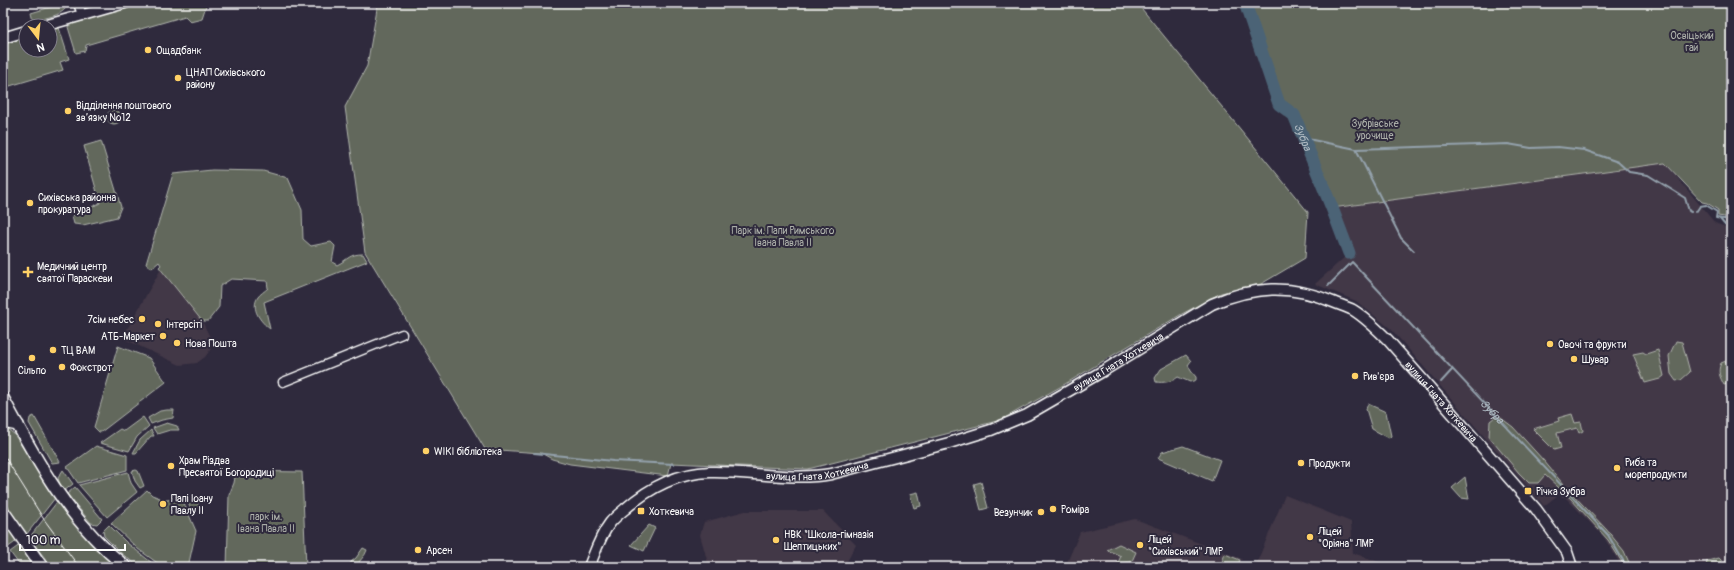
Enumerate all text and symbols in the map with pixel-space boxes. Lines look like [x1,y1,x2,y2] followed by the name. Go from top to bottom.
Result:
[18,18,58,58] north arrow
[1670,30,1714,54] park label: Освіцький гай
[35,40,46,55] text: N
[143,45,153,55] marker: Ощадбанк
[156,45,202,57] place label: Ощадбанк
[186,67,266,91] place label: ЦНАП Сихівського району
[173,73,183,83] marker: ЦНАП Сихівського району
[76,100,172,124] place label: Відділення поштового зв’язку №12
[63,106,73,116] marker: Відділення поштового зв’язку №12
[1351,118,1399,142] park label: Зубрівське урочище
[1291,122,1314,153] water label: Зубра
[38,192,116,216] place label: Сихівська районна прокуратура
[25,198,35,208] marker: Сихівська районна прокуратура
[732,225,835,249] park label: Парк ім. Папи Римського Івана Павла ІІ
[37,261,113,285] place label: Медичний центр святої Параскеви
[22,266,34,278] marker: Медичний центр святої Параскеви
[87,314,134,326] place label: 7сім небес
[137,314,147,324] marker: 7сім небес
[153,319,163,329] marker: Інтерсіті
[166,319,202,331] place label: Інтерсіті
[1071,330,1166,394] street label: вулиця Гната Хоткевича
[101,331,155,343] place label: АТБ-Маркет
[158,331,168,341] marker: АТБ-Маркет
[172,338,182,348] marker: Нова Пошта
[185,338,237,350] place label: Нова Пошта
[1545,339,1555,349] marker: Овочі та фрукти
[1558,339,1627,351] place label: Овочі та фрукти
[48,345,58,355] marker: ТЦ ВАМ
[61,345,95,357] place label: ТЦ ВАМ
[27,353,37,363] marker: Сільпо
[1569,354,1579,364] marker: Шувар
[1582,354,1609,366] place label: Шувар
[1402,359,1480,445] street label: вулиця Гната Хоткевича
[57,362,67,372] marker: Фокстрот
[70,362,112,374] place label: Фокстрот
[18,365,47,377] place label: Сільпо
[1350,371,1360,381] marker: Рив'єра
[1363,371,1394,383] place label: Рив'єра
[1478,397,1507,427] water label: Зубра
[421,446,431,456] marker: WIKI бібліотека
[434,446,502,458] place label: WIKI бібліотека
[179,455,274,479] place label: Храм Різдва Пресвятої Богородиці
[1625,457,1687,481] place label: Риба та морепродукти
[1296,458,1306,468] marker: Продукти
[1309,458,1351,470] place label: Продукти
[766,459,870,484] street label: вулиця Гната Хоткевича
[166,461,176,471] marker: Храм Різдва Пресвятої Богородиці
[1612,463,1622,473] marker: Риба та морепродукти
[1523,486,1533,496] marker: Річка Зубра
[1536,486,1586,498] place label: Річка Зубра
[171,493,214,517] place label: Папі Іоану Павлу II
[158,499,168,509] marker: Папі Іоану Павлу II
[1048,504,1058,514] marker: Роміра
[1061,504,1089,516] place label: Роміра
[636,506,646,516] marker: Хоткевича
[649,506,694,518] place label: Хоткевича
[994,507,1033,519] place label: Везунчик
[1036,507,1046,517] marker: Везунчик
[237,511,295,535] park label: парк ім. Івана Павла II
[20,526,125,552] scale bar
[1317,526,1374,550] place label: Ліцей "Оріяна" ЛМР
[784,529,874,553] place label: НВК "Школа-гімназія Шептицьких"
[1305,532,1315,542] marker: Ліцей "Оріяна" ЛМР
[26,533,61,548] text: 100 m
[1147,534,1223,558] place label: Ліцей "Сихівський" ЛМР
[771,535,781,545] marker: НВК "Школа-гімназія Шептицьких"
[1135,540,1145,550] marker: Ліцей "Сихівський" ЛМР
[413,545,423,555] marker: Арсен
[426,545,452,557] place label: Арсен

